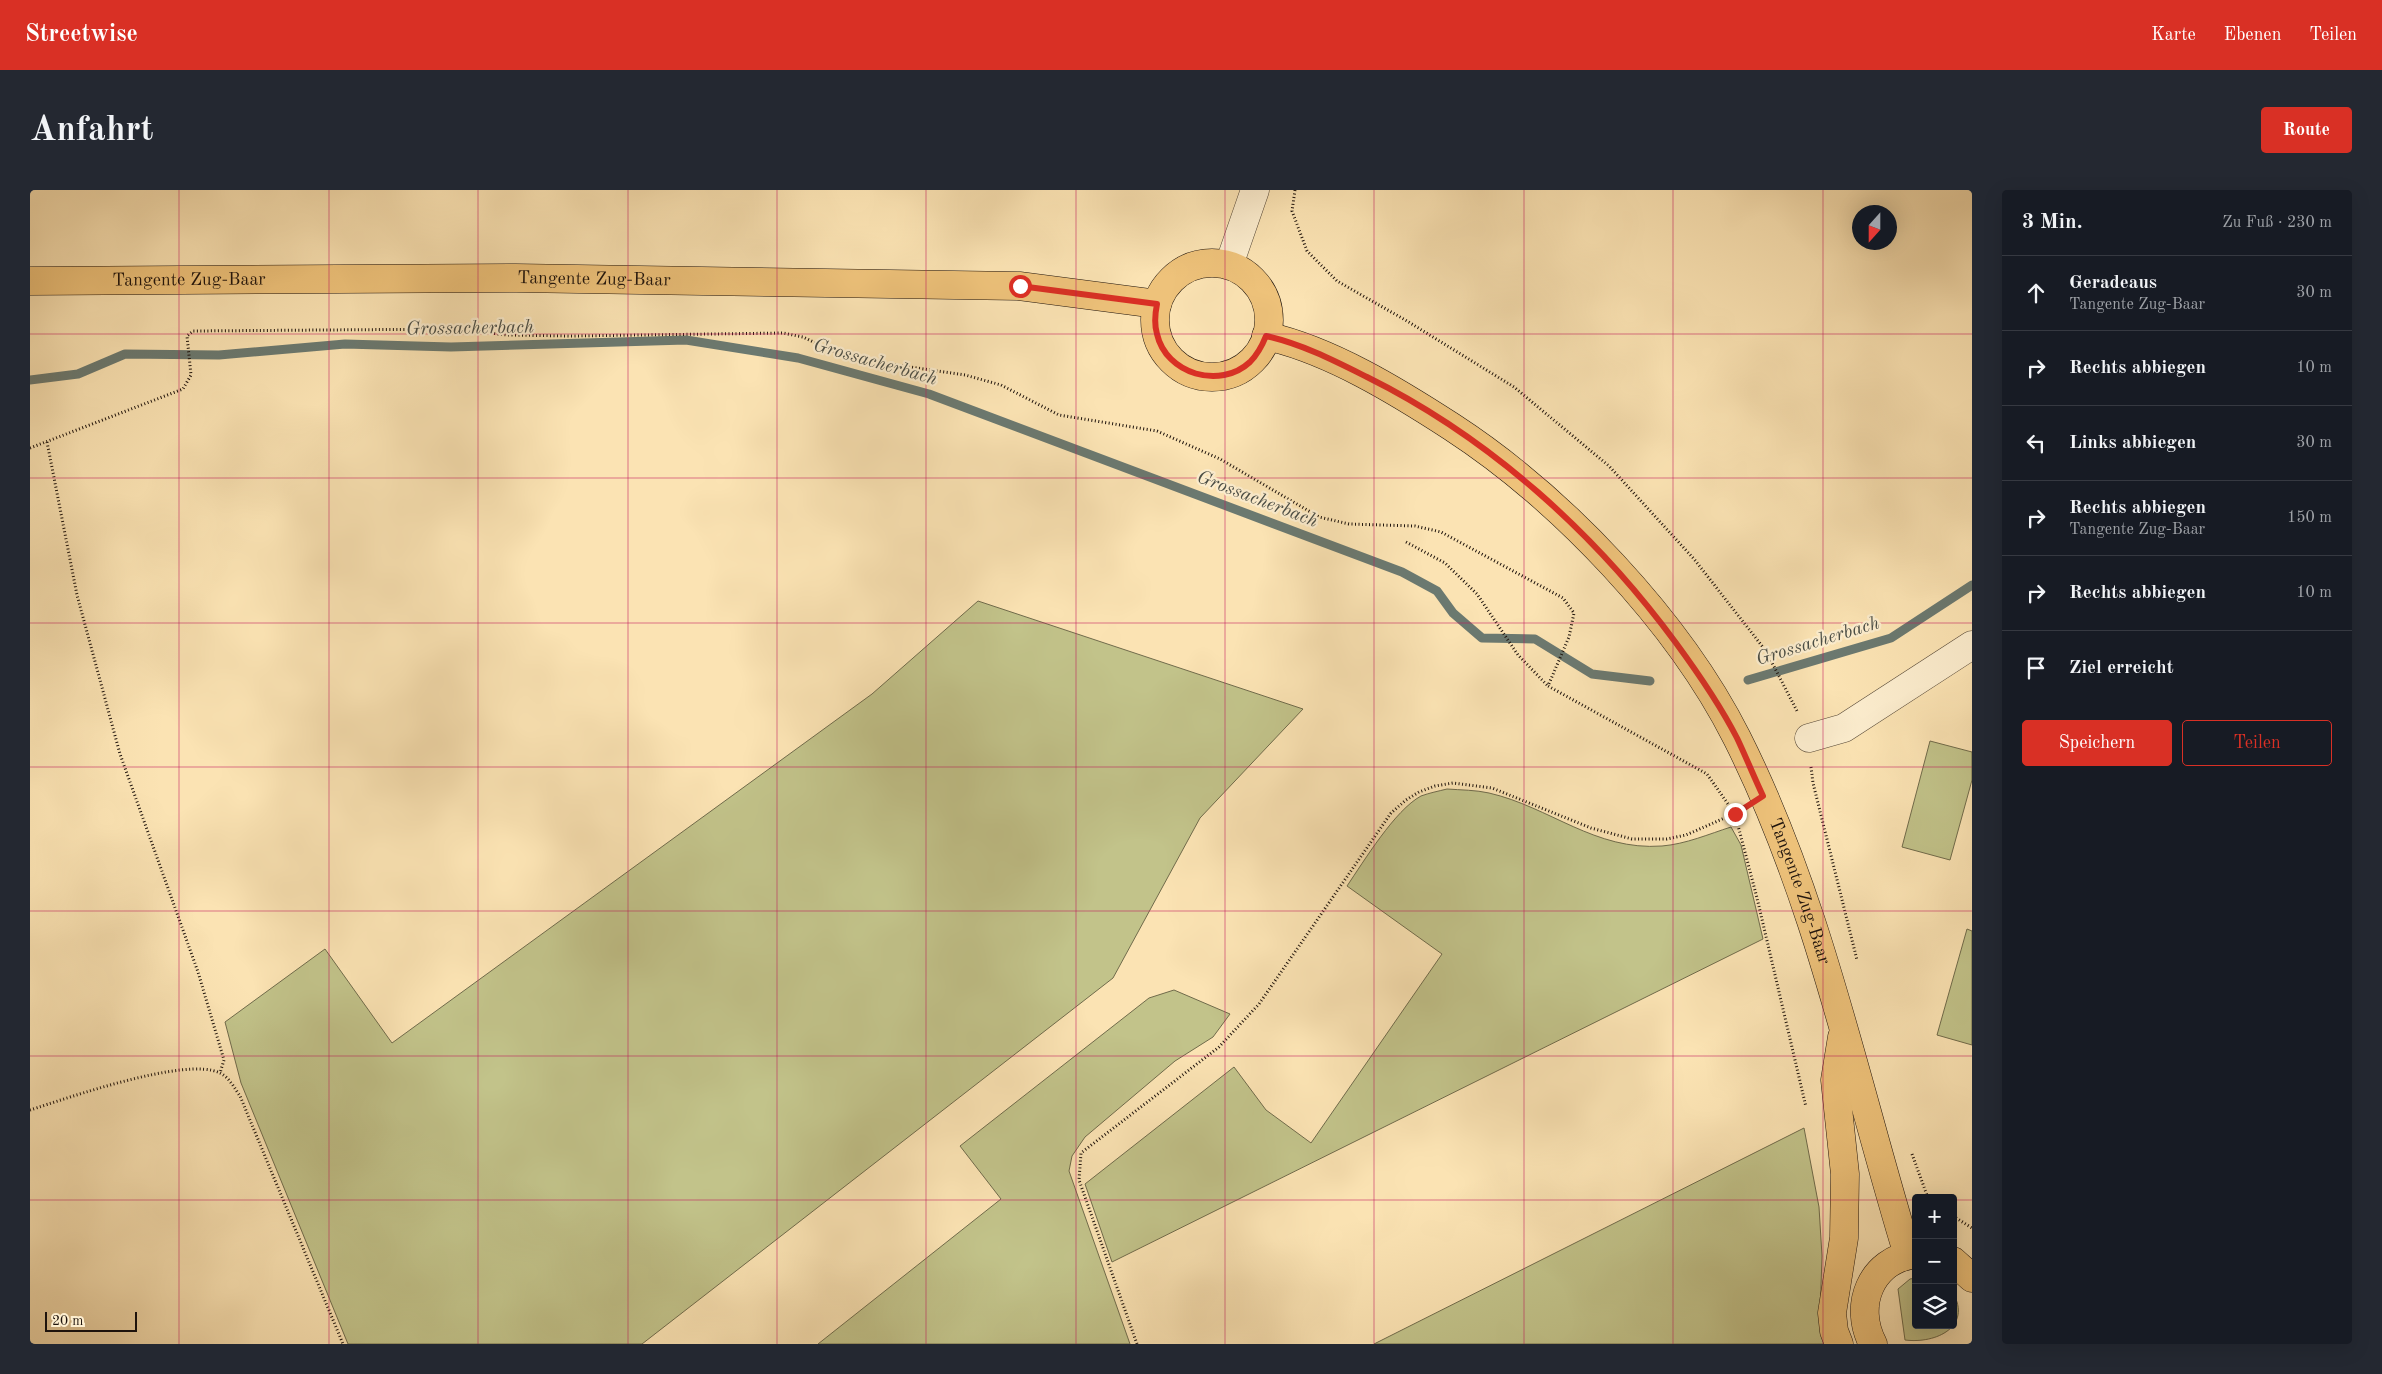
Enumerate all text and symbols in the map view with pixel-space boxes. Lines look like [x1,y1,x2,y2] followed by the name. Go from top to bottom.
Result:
[25,23,138,47] text: Streetwise
[2151,26,2196,44] text: Karte
[2224,26,2281,44] text: Ebenen
[2309,26,2357,44] text: Teilen
[2261,107,2352,153] button: Route
[30,113,153,148] text: Anfahrt
[1852,205,1897,250] north arrow
[2022,212,2083,233] text: 3 Min.
[2222,215,2332,231] text: Zu Fuß · 230 m
[517,269,671,289] street label: Tangente Zug-Baar
[112,271,266,289] street label: Tangente Zug-Baar
[2069,274,2157,293] text: Geradeaus
[1009,275,1032,298] route start
[2022,279,2050,307] icon: ahead
[2296,285,2332,301] text: 30 m
[2069,297,2205,313] text: Tangente Zug-Baar
[406,318,534,340] water label: Grossacherbach
[811,336,939,390] water label: Grossacherbach
[2022,354,2050,382] icon: right
[2069,359,2206,378] text: Rechts abbiegen
[2296,360,2332,376] text: 10 m
[2022,429,2050,457] icon: left
[2069,434,2196,453] text: Links abbiegen
[2296,435,2332,451] text: 30 m
[1194,468,1320,532] water label: Grossacherbach
[2069,499,2206,518] text: Rechts abbiegen
[2022,504,2050,532] icon: right
[2287,510,2332,526] text: 150 m
[2069,522,2205,538] text: Tangente Zug-Baar
[2022,579,2050,607] icon: right
[2069,584,2206,603] text: Rechts abbiegen
[2296,585,2332,601] text: 10 m
[1754,614,1882,670] water label: Grossacherbach
[2022,654,2050,682] icon: arrive
[2069,659,2174,678] text: Ziel erreicht
[2022,720,2172,766] button: Speichern
[2182,720,2332,766] button: Teilen
[1724,803,1747,826] route end
[1765,816,1833,967] street label: Tangente Zug-Baar
[1912,1194,1957,1329] map controls
[1912,1194,1957,1239] button: +
[1912,1239,1957,1284] button: −
[1912,1284,1957,1329] button: layers
[45,1309,138,1332] scale bar
[52,1314,83,1328] text: 20 m

